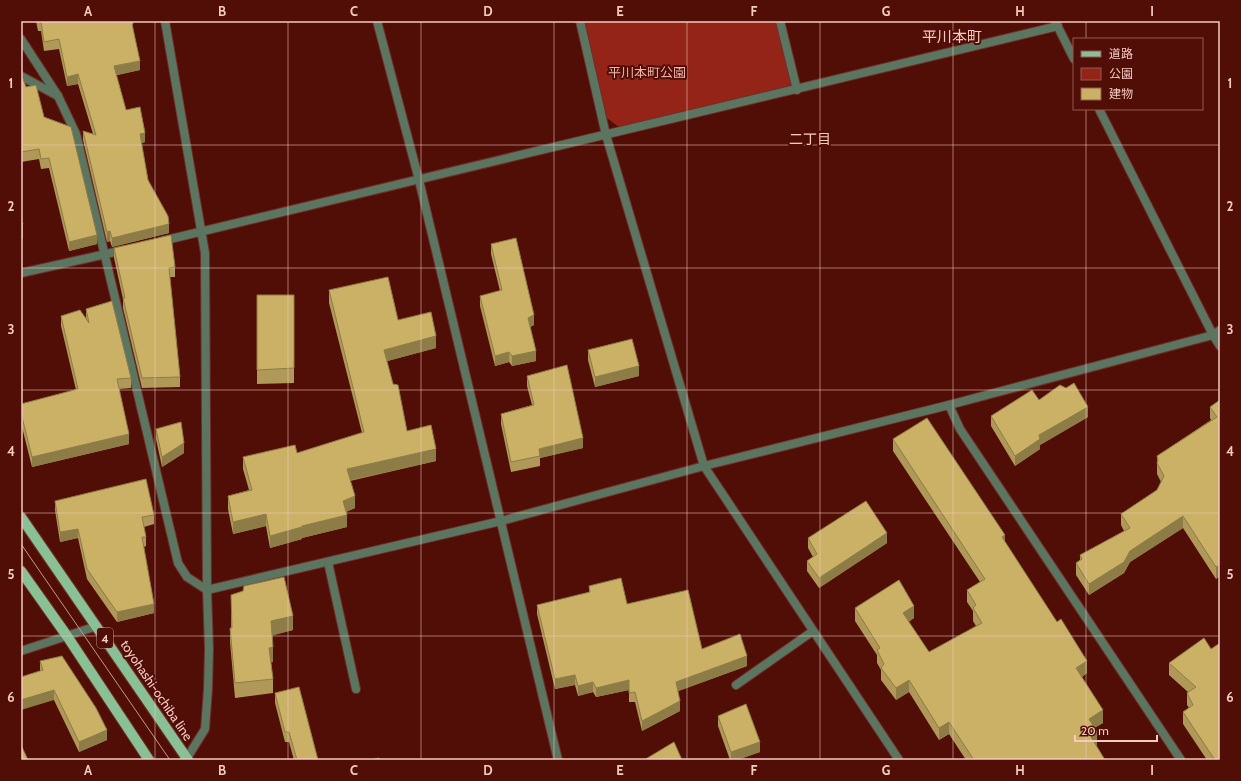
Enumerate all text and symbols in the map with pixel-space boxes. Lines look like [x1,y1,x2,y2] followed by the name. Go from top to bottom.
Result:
[84,3,93,19] text: A
[218,3,226,19] text: B
[350,3,358,19] text: C
[483,3,493,19] text: D
[616,3,624,19] text: E
[751,3,758,19] text: F
[882,3,891,19] text: G
[1015,3,1025,19] text: H
[1150,3,1154,19] text: I
[922,28,982,46] district label: 平川本町
[1073,38,1203,110] legend
[1109,46,1133,61] text: 道路
[608,64,686,80] park label: 平川本町公園
[1109,66,1133,81] text: 公園
[9,75,13,91] text: 1
[1228,75,1232,91] text: 1
[1109,86,1133,101] text: 建物
[789,130,831,148] district label: 二丁目
[8,198,15,214] text: 2
[1227,198,1234,214] text: 2
[7,321,15,337] text: 3
[1226,321,1234,337] text: 3
[7,443,15,459] text: 4
[1226,443,1234,459] text: 4
[8,566,15,582] text: 5
[1227,566,1234,582] text: 5
[97,628,113,648] road number: 4
[117,637,197,744] street label: toyohashi-ochiba line
[7,689,15,705] text: 6
[1226,689,1234,705] text: 6
[1075,717,1157,743] scale bar
[1081,723,1109,738] text: 20 m
[84,762,93,778] text: A
[218,762,226,778] text: B
[350,762,358,778] text: C
[483,762,493,778] text: D
[616,762,624,778] text: E
[751,762,758,778] text: F
[882,762,891,778] text: G
[1015,762,1025,778] text: H
[1150,762,1154,778] text: I

